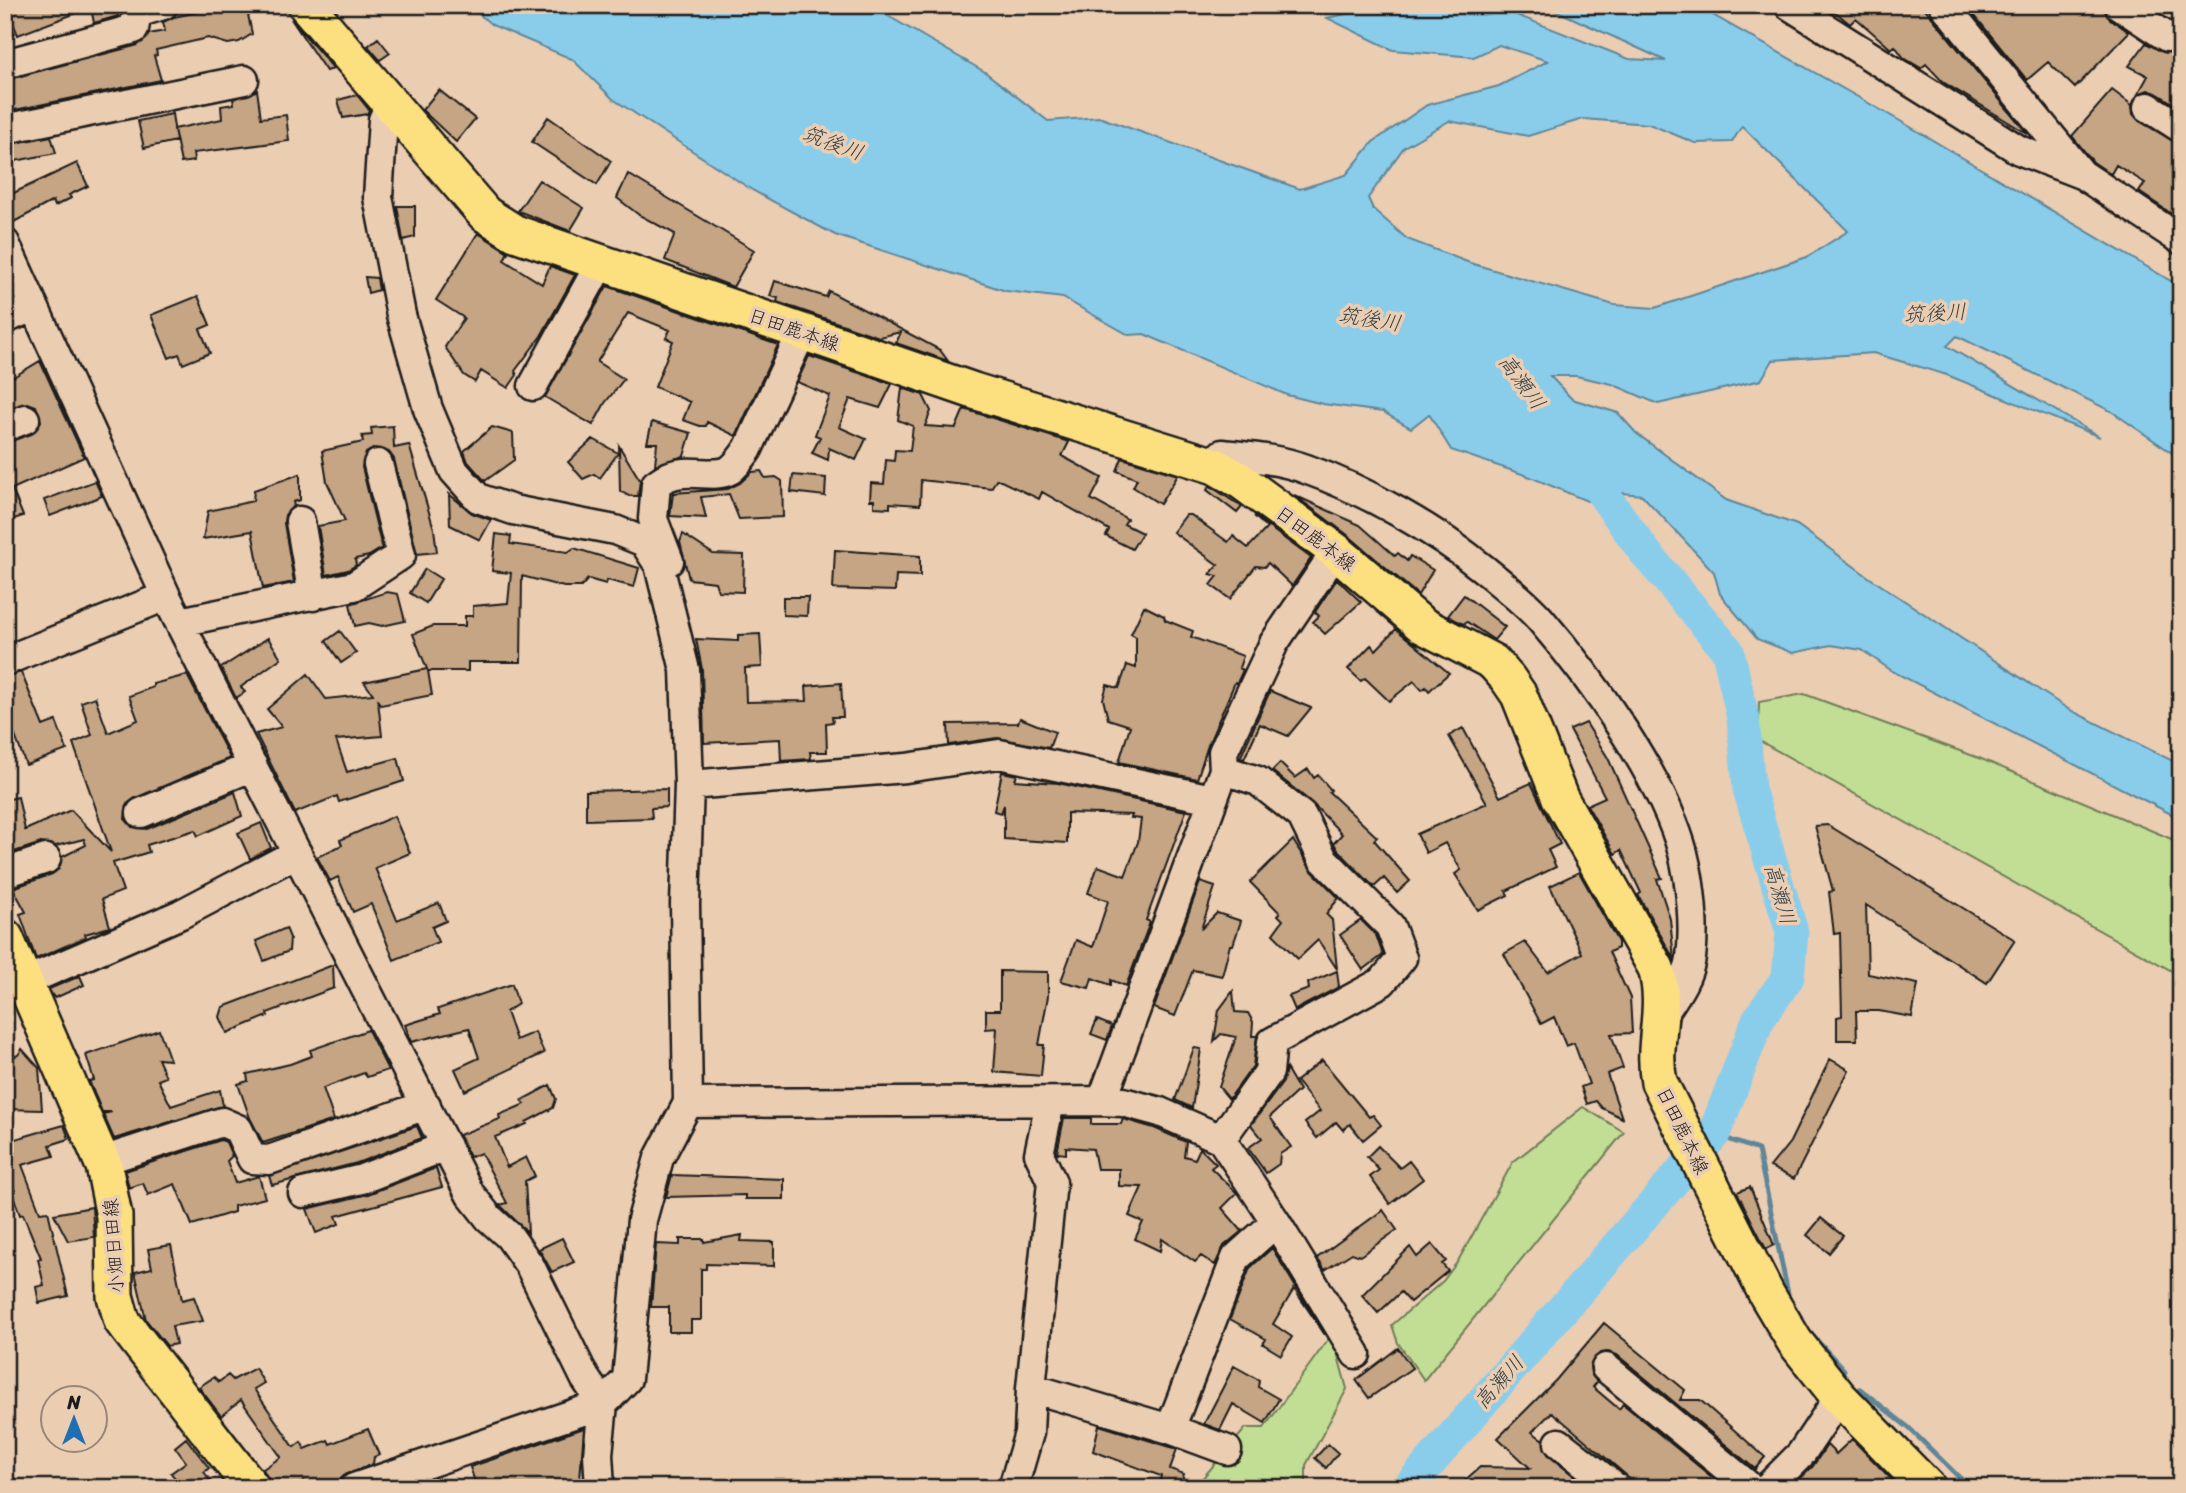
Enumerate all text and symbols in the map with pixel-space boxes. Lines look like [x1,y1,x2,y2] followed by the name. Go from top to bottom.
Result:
[797,114,869,172] water label: 筑後川
[1903,292,1967,334] water label: 筑後川
[1336,295,1404,343] water label: 筑後川
[744,298,844,361] street label: 日田鹿本線
[1488,345,1556,419] water label: 高瀬川
[1268,497,1364,580] street label: 日田鹿本線
[1753,858,1807,930] water label: 高瀬川
[1647,1080,1718,1180] street label: 日田鹿本線
[94,1197,133,1295] street label: 小畑日田線
[1464,1346,1534,1418] water label: 高瀬川
[38,1384,108,1454] north arrow
[66,1386,81,1419] text: N

